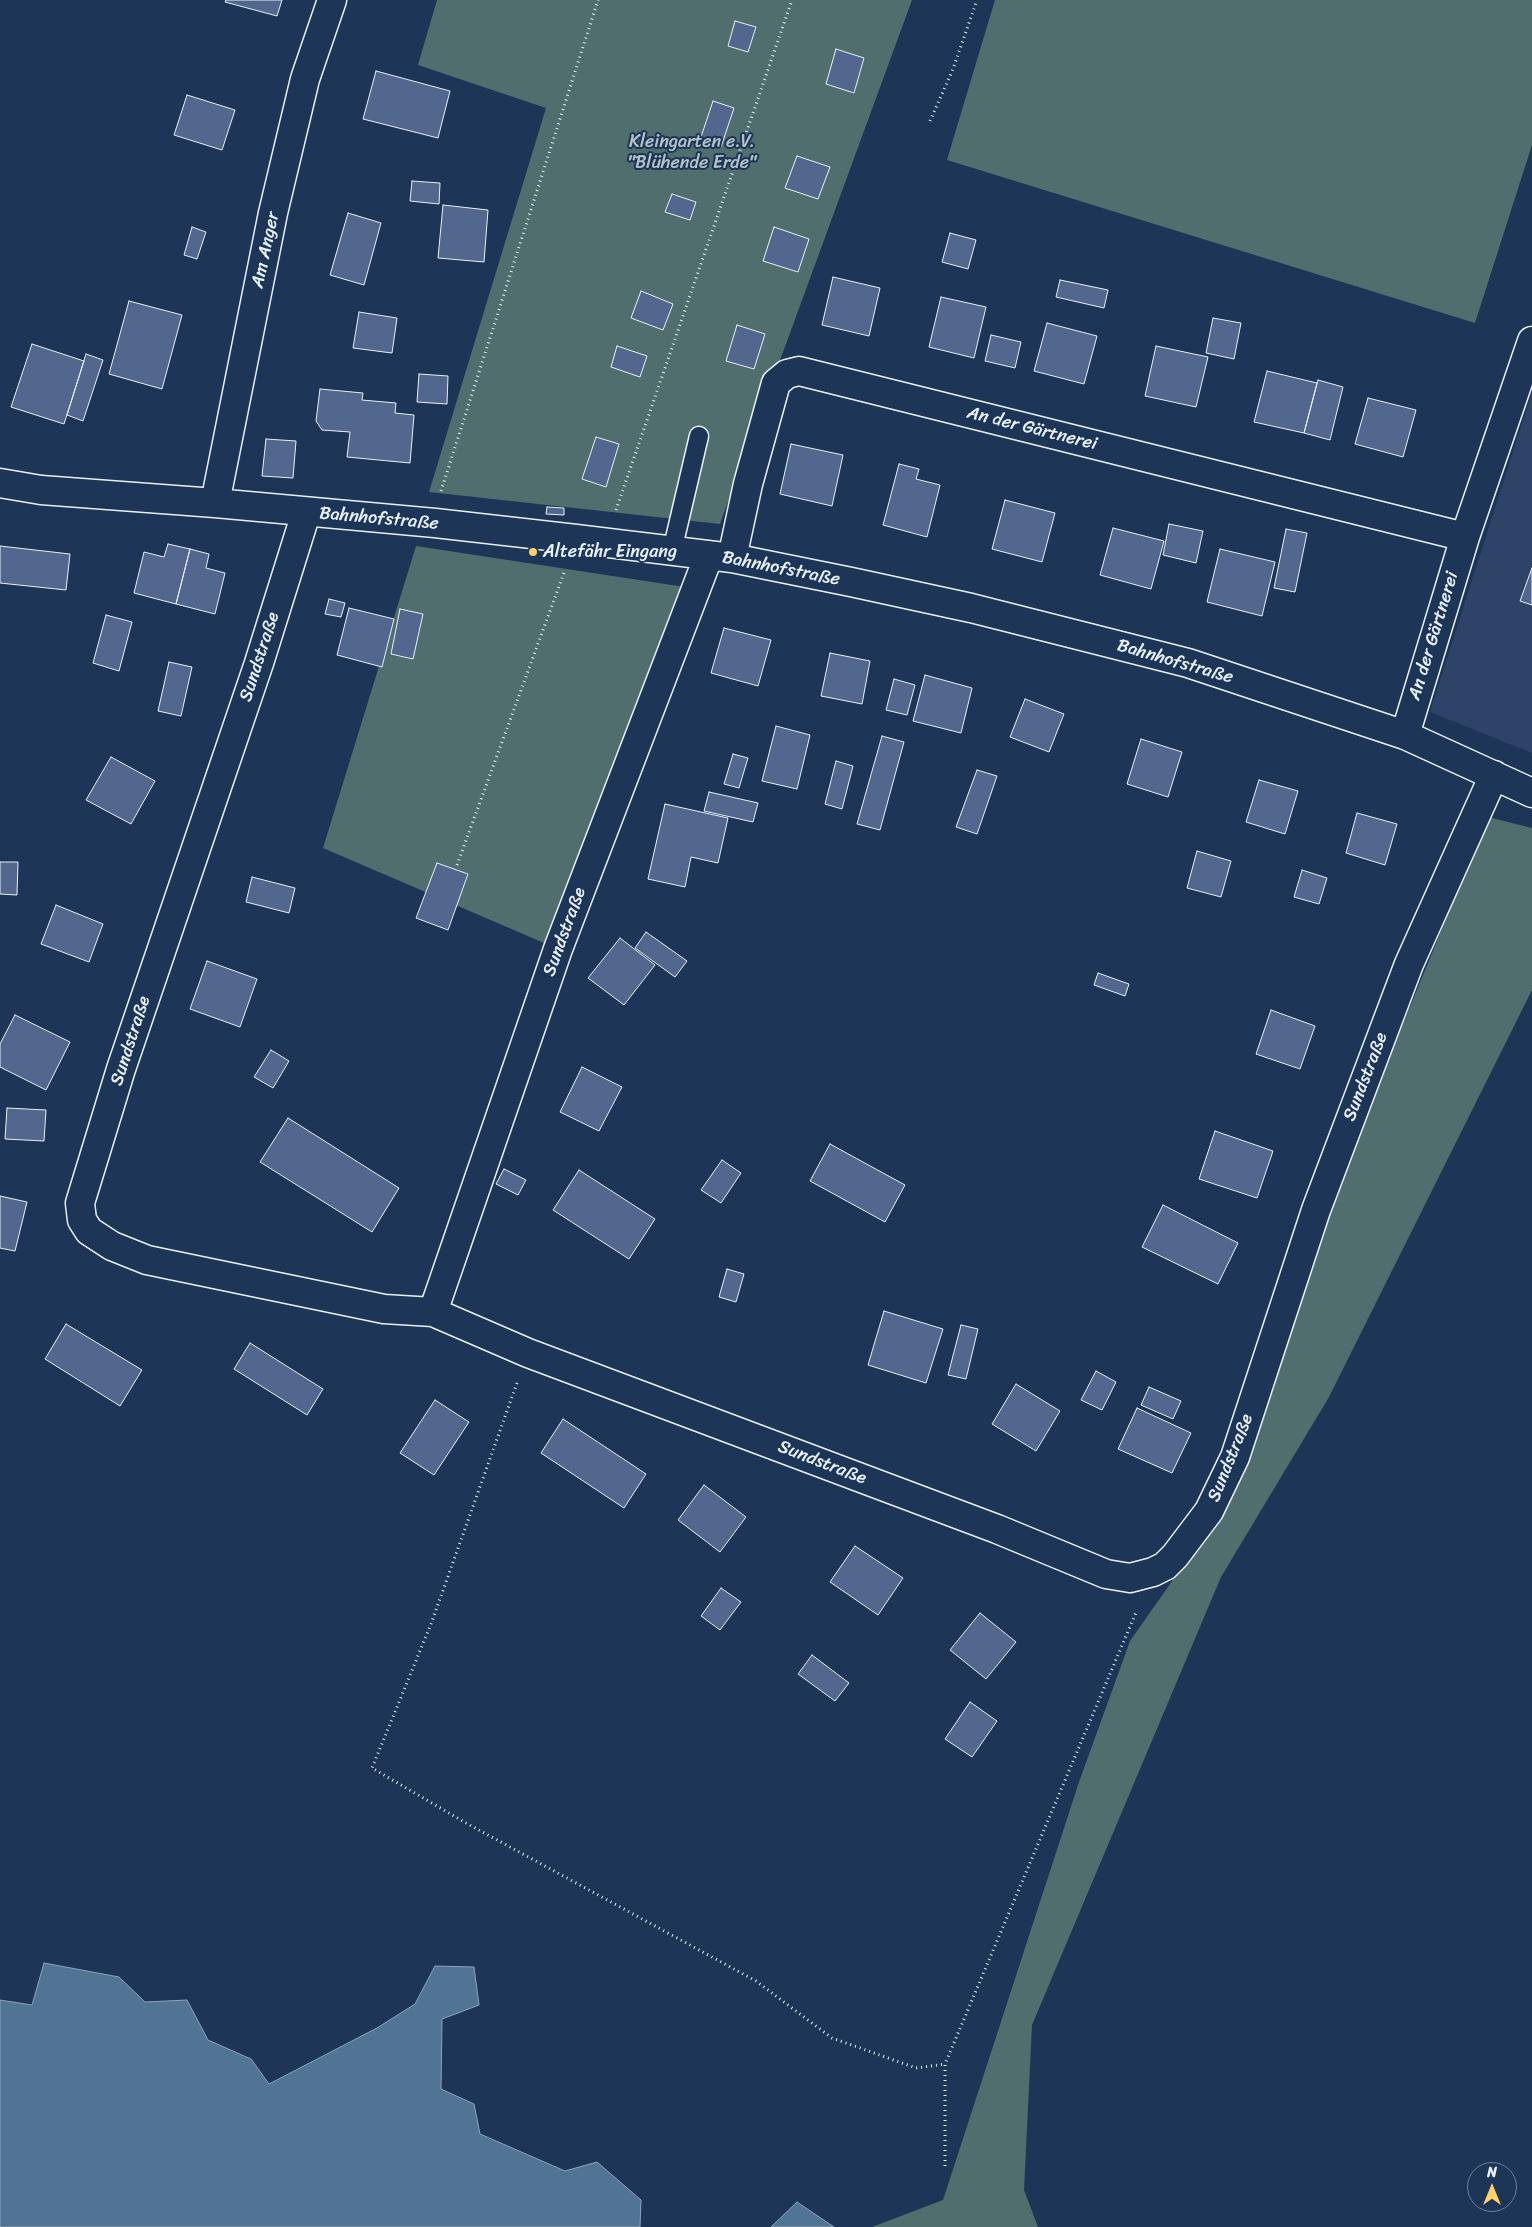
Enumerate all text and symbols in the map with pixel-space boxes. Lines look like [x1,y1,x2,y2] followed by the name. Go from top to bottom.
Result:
[628,131,756,173] park label: Kleingarten e.V. "Blühende Erde"
[247,210,285,290] street label: Am Anger
[965,402,1099,456] street label: An der Gärtnerei
[318,503,440,535] street label: Bahnhofstraße
[543,541,677,563] place label: Altefähr Eingang
[527,546,539,558] marker: Altefähr Eingang
[720,547,842,591] street label: Bahnhofstraße
[1404,569,1464,703] street label: An der Gärtnerei
[235,609,285,705] street label: Sundstraße
[1114,635,1236,689] street label: Bahnhofstraße
[539,885,591,979] street label: Sundstraße
[106,993,156,1089] street label: Sundstraße
[1339,1030,1393,1124] street label: Sundstraße
[1204,1411,1258,1505] street label: Sundstraße
[775,1436,869,1490] street label: Sundstraße
[1487,2160,1497,2185] text: N
[1467,2162,1517,2212] north arrow

